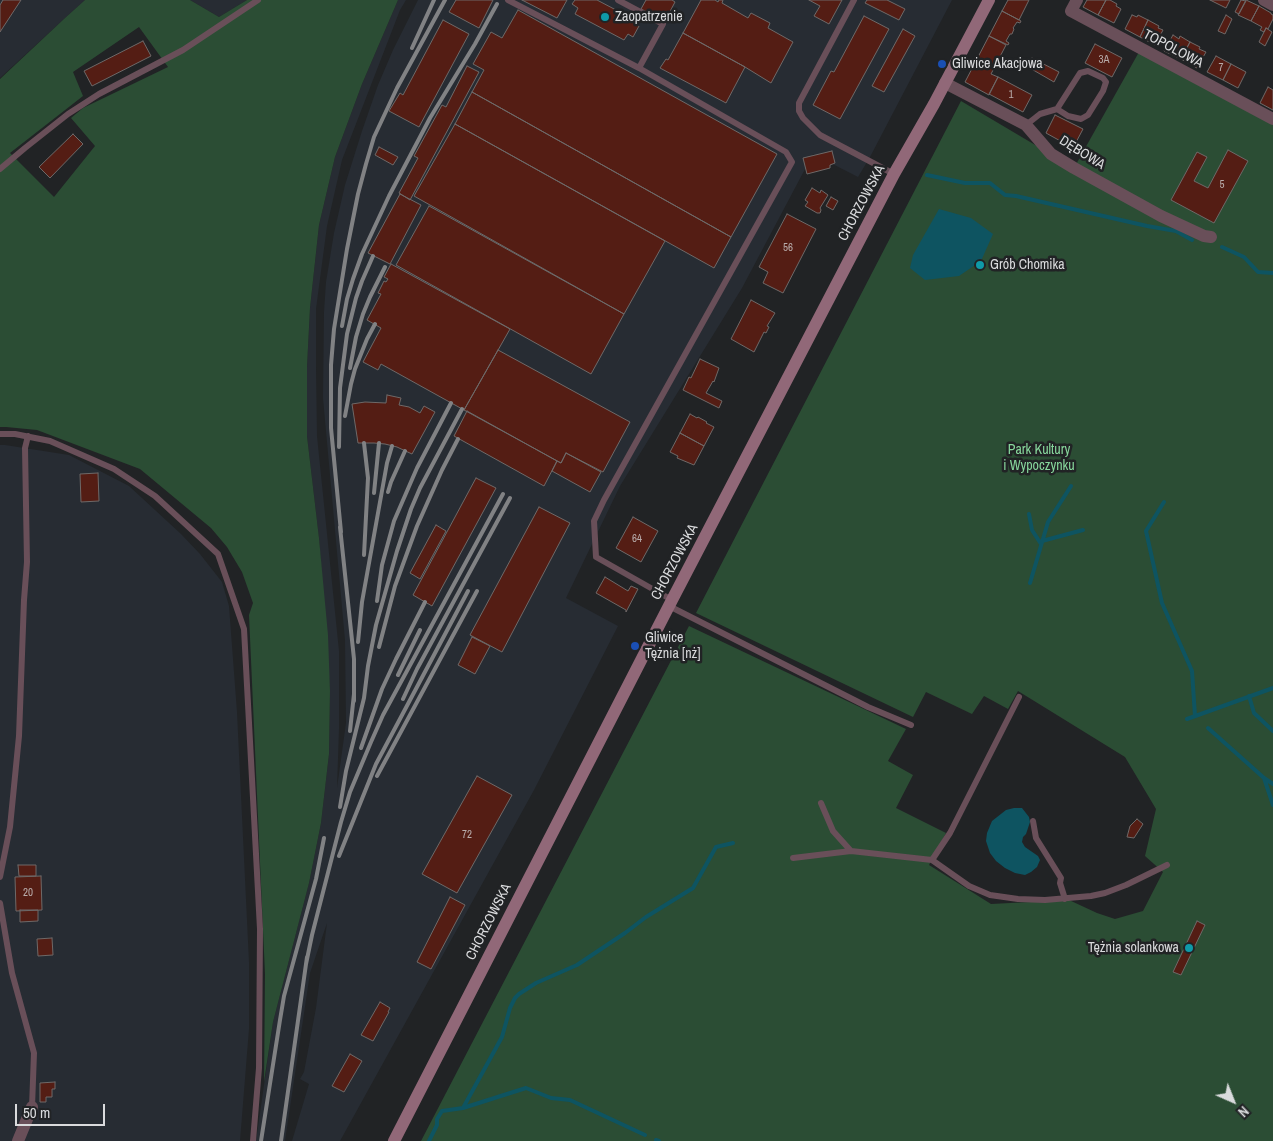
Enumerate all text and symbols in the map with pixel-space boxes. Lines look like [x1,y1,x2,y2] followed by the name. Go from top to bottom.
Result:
[615,9,683,25] place label: Zaopatrzenie
[599,11,611,23] marker: Zaopatrzenie
[1140,26,1206,72] street label: TOPOLOWA
[1098,53,1110,67] house number: 3A
[952,56,1043,72] place label: Gliwice Akacjowa
[936,58,948,70] marker: Gliwice Akacjowa
[1218,61,1224,75] house number: 7
[1008,88,1014,102] house number: 1
[1056,132,1108,174] street label: DĘBOWA
[835,162,889,244] street label: CHORZOWSKA
[1219,178,1225,192] house number: 5
[783,241,793,255] house number: 56
[990,257,1065,273] place label: Grób Chomika
[974,259,986,271] marker: Grób Chomika
[1003,442,1075,474] park label: Park Kultury i Wypoczynku
[648,521,702,603] street label: CHORZOWSKA
[632,532,642,546] house number: 64
[645,630,701,662] place label: Gliwice Tężnia [nż]
[629,640,641,652] marker: Gliwice Tężnia [nż]
[462,828,472,842] house number: 72
[463,881,515,963] street label: CHORZOWSKA
[23,886,33,900] house number: 20
[1088,940,1179,956] place label: Tężnia solankowa
[1183,942,1195,954] marker: Tężnia solankowa
[1208,1076,1258,1126] north arrow
[18,1094,108,1126] scale bar
[23,1102,50,1123] text: 50 m
[1234,1102,1253,1121] text: N

